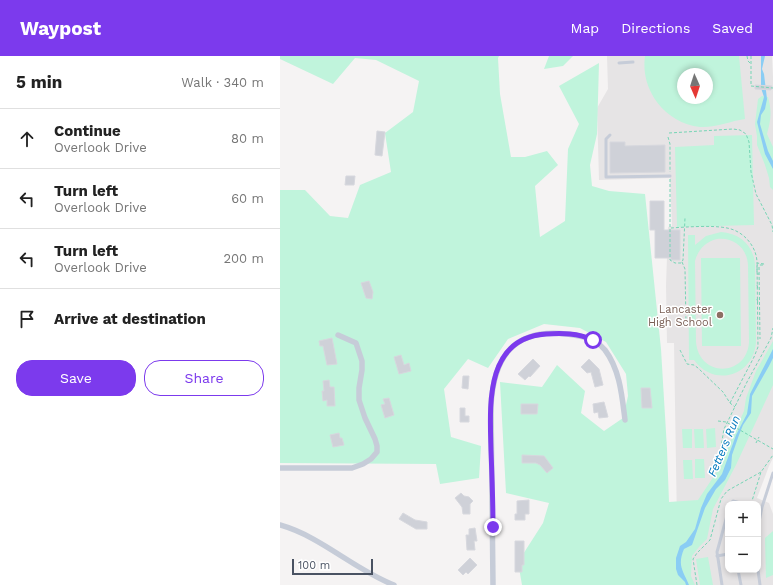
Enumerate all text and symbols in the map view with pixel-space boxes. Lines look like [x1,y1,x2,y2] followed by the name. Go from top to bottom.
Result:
[20,17,101,40] text: Waypost
[571,20,599,36] text: Map
[621,20,690,36] text: Directions
[712,20,753,36] text: Saved
[677,68,713,104] north arrow
[16,72,62,92] text: 5 min
[181,75,264,90] text: Walk · 340 m
[54,122,121,140] text: Continue
[16,128,38,150] icon: ahead
[231,131,264,146] text: 80 m
[54,140,147,155] text: Overlook Drive
[54,182,118,200] text: Turn left
[16,188,38,210] icon: left
[231,191,264,206] text: 60 m
[54,200,147,215] text: Overlook Drive
[54,242,118,260] text: Turn left
[16,248,38,270] icon: left
[223,251,264,266] text: 200 m
[54,260,147,275] text: Overlook Drive
[648,303,713,329] place label: Lancaster High School
[16,308,38,330] icon: arrive
[54,310,206,328] text: Arrive at destination
[715,310,725,320] marker: Lancaster High School
[584,331,602,349] route start
[16,360,136,396] button: Save
[144,360,264,396] button: Share
[705,413,743,479] water label: Fetters Run
[725,501,761,573] map controls
[725,501,761,537] button: +
[484,518,502,536] route end
[725,537,761,573] button: −
[292,557,373,576] scale bar
[298,559,330,572] text: 100 m

